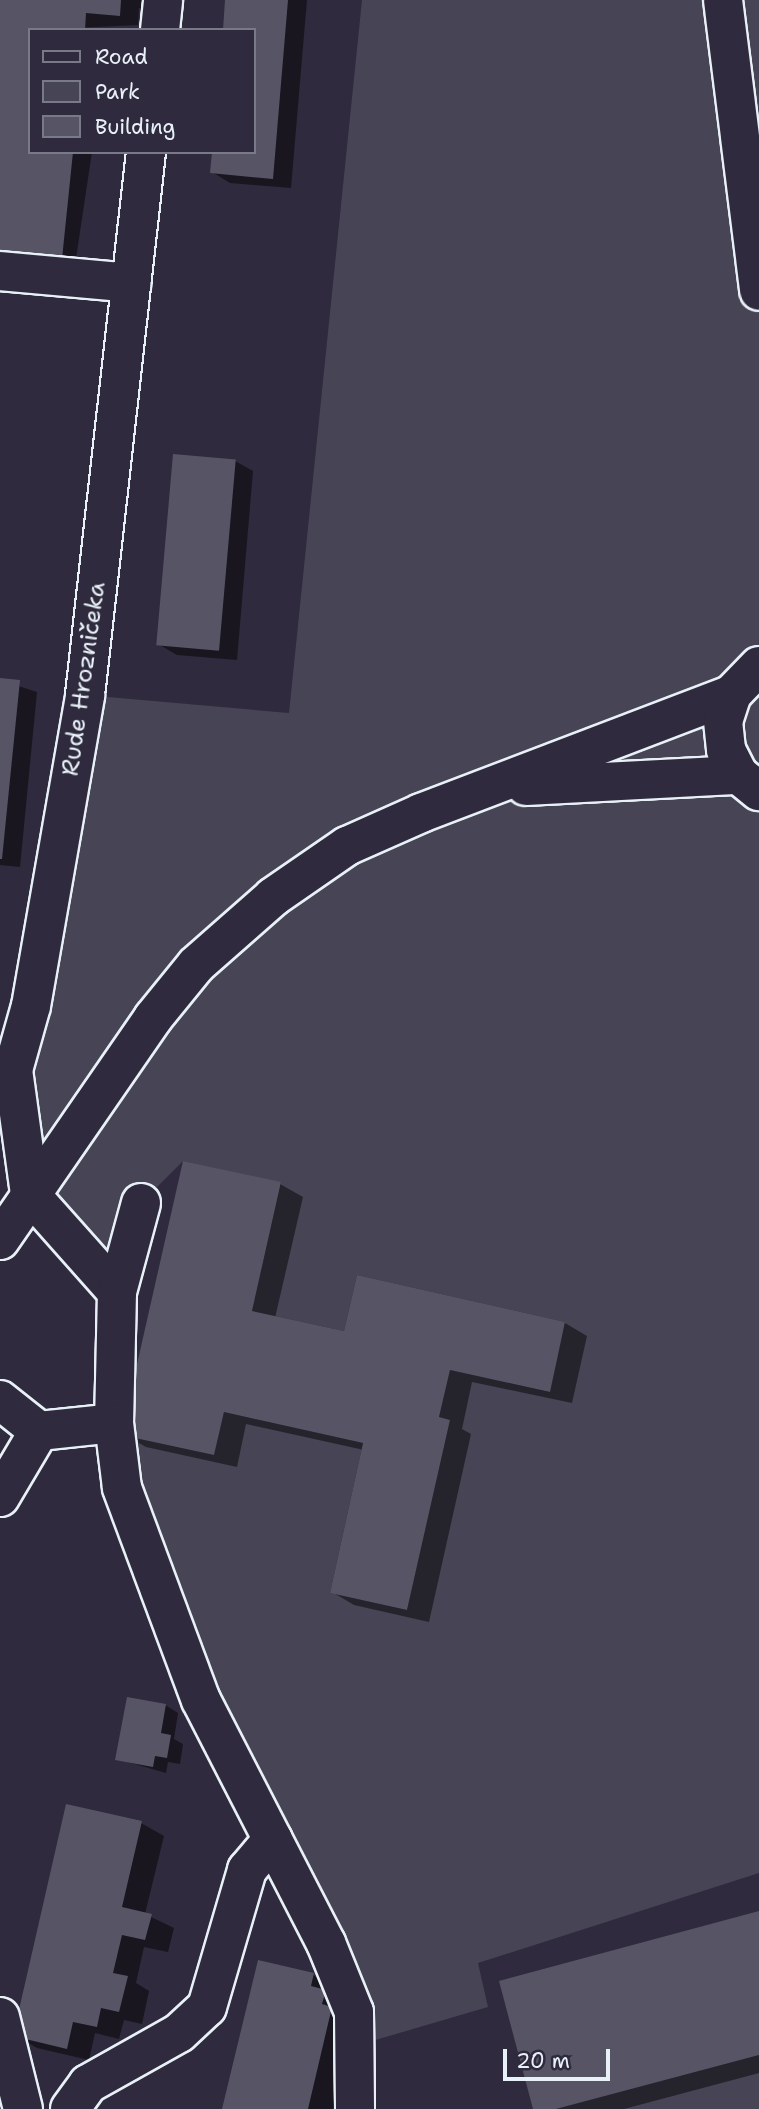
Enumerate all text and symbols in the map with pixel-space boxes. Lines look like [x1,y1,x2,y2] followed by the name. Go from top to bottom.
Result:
[28,28,256,154] legend
[95,43,148,71] text: Road
[95,78,140,106] text: Park
[95,113,175,141] text: Building
[56,580,112,778] street label: Rude Hrozničeka
[507,2036,614,2080] scale bar
[516,2047,570,2075] text: 20 m

